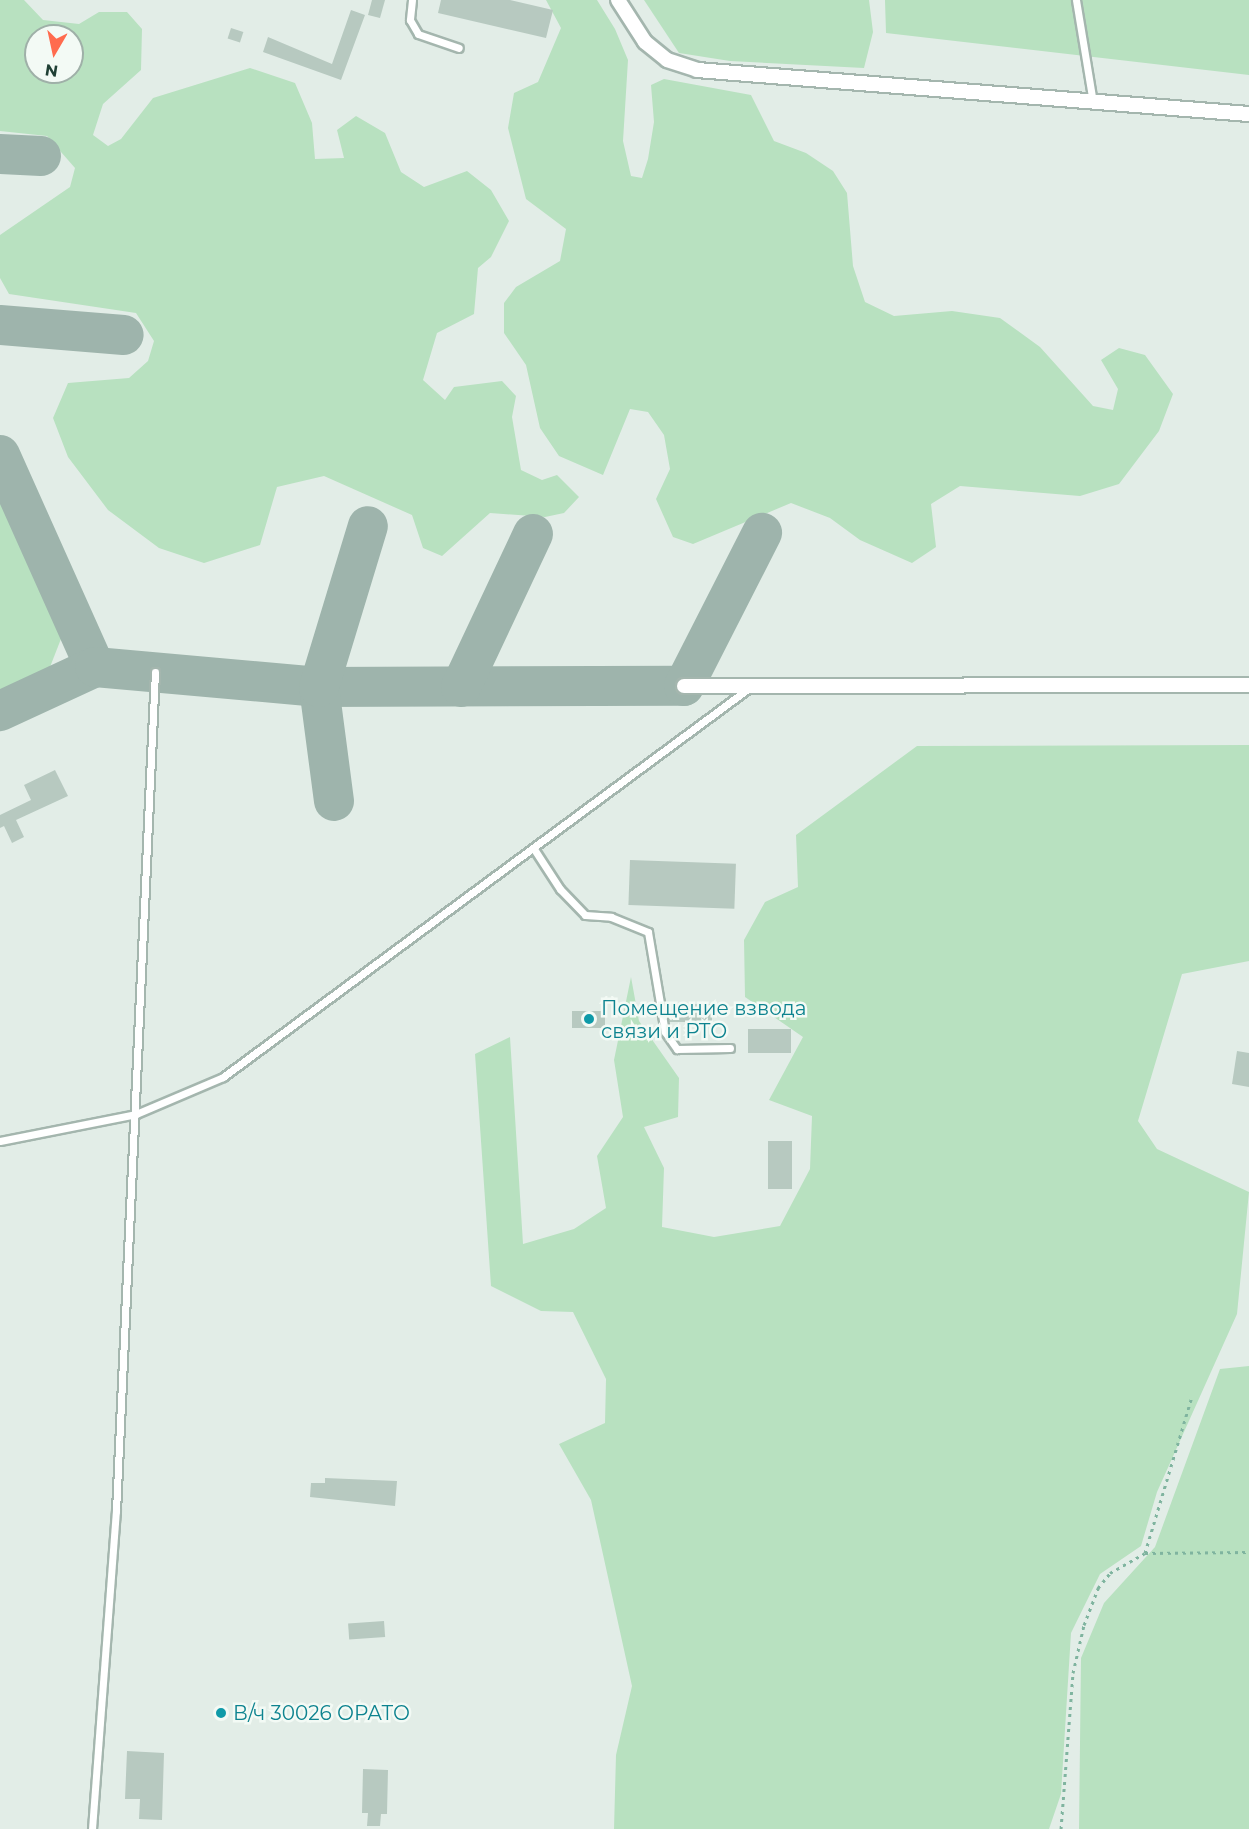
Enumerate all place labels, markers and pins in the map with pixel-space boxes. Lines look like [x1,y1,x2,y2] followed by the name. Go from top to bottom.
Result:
[601,996,807,1043] place label: Помещение взвода связи и РТО
[582,1012,596,1026] marker: Помещение взвода связи и РТО
[233,1701,410,1725] place label: В/ч 30026 ОРАТО
[214,1706,228,1720] marker: В/ч 30026 ОРАТО

